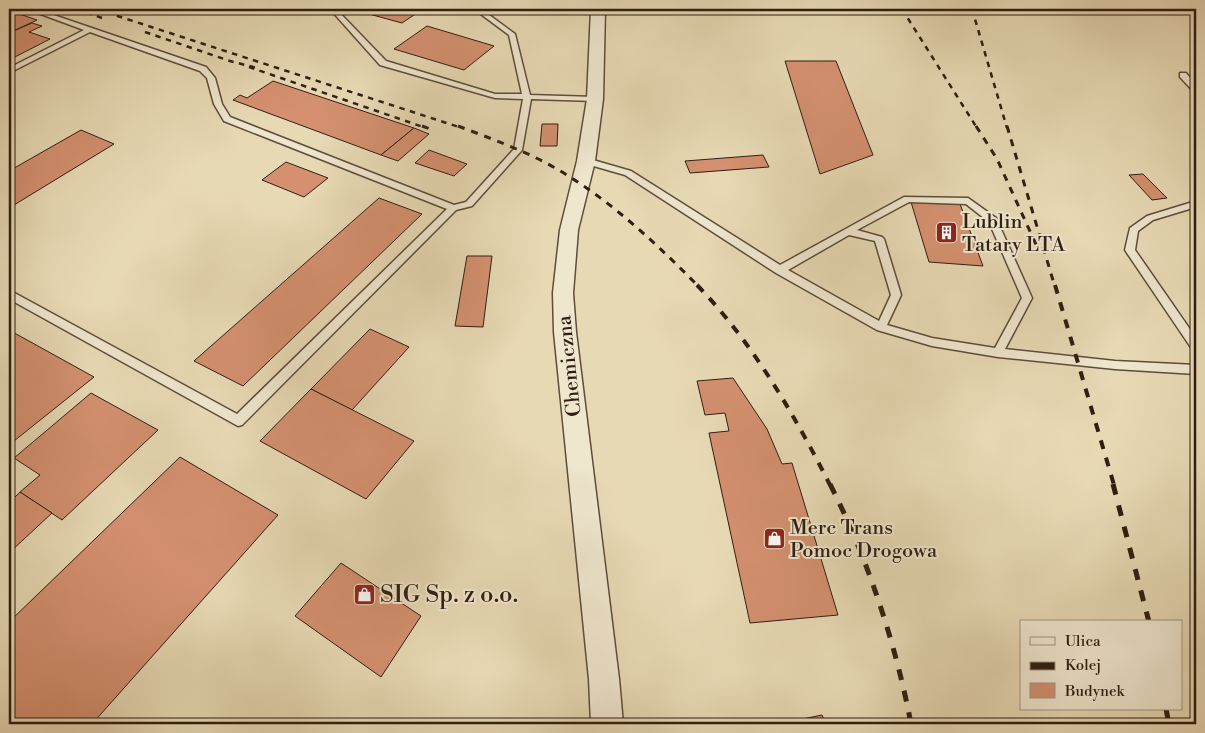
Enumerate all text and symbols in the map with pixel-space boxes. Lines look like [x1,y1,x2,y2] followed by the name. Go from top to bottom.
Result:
[962,210,1067,258] place label: Lublin Tatary LTA
[934,221,958,245] building icon: Lublin Tatary LTA
[552,313,588,418] street label: Chemiczna
[790,516,938,564] place label: Merc Trans Pomoc Drogowa
[762,527,786,551] shop icon: Merc Trans Pomoc Drogowa
[380,580,518,610] place label: SIG Sp. z o.o.
[352,583,376,607] shop icon: SIG Sp. z o.o.
[1020,620,1182,710] legend
[1065,632,1101,651] text: Ulica
[1065,656,1101,675] text: Kolej
[1064,682,1126,701] text: Budynek

